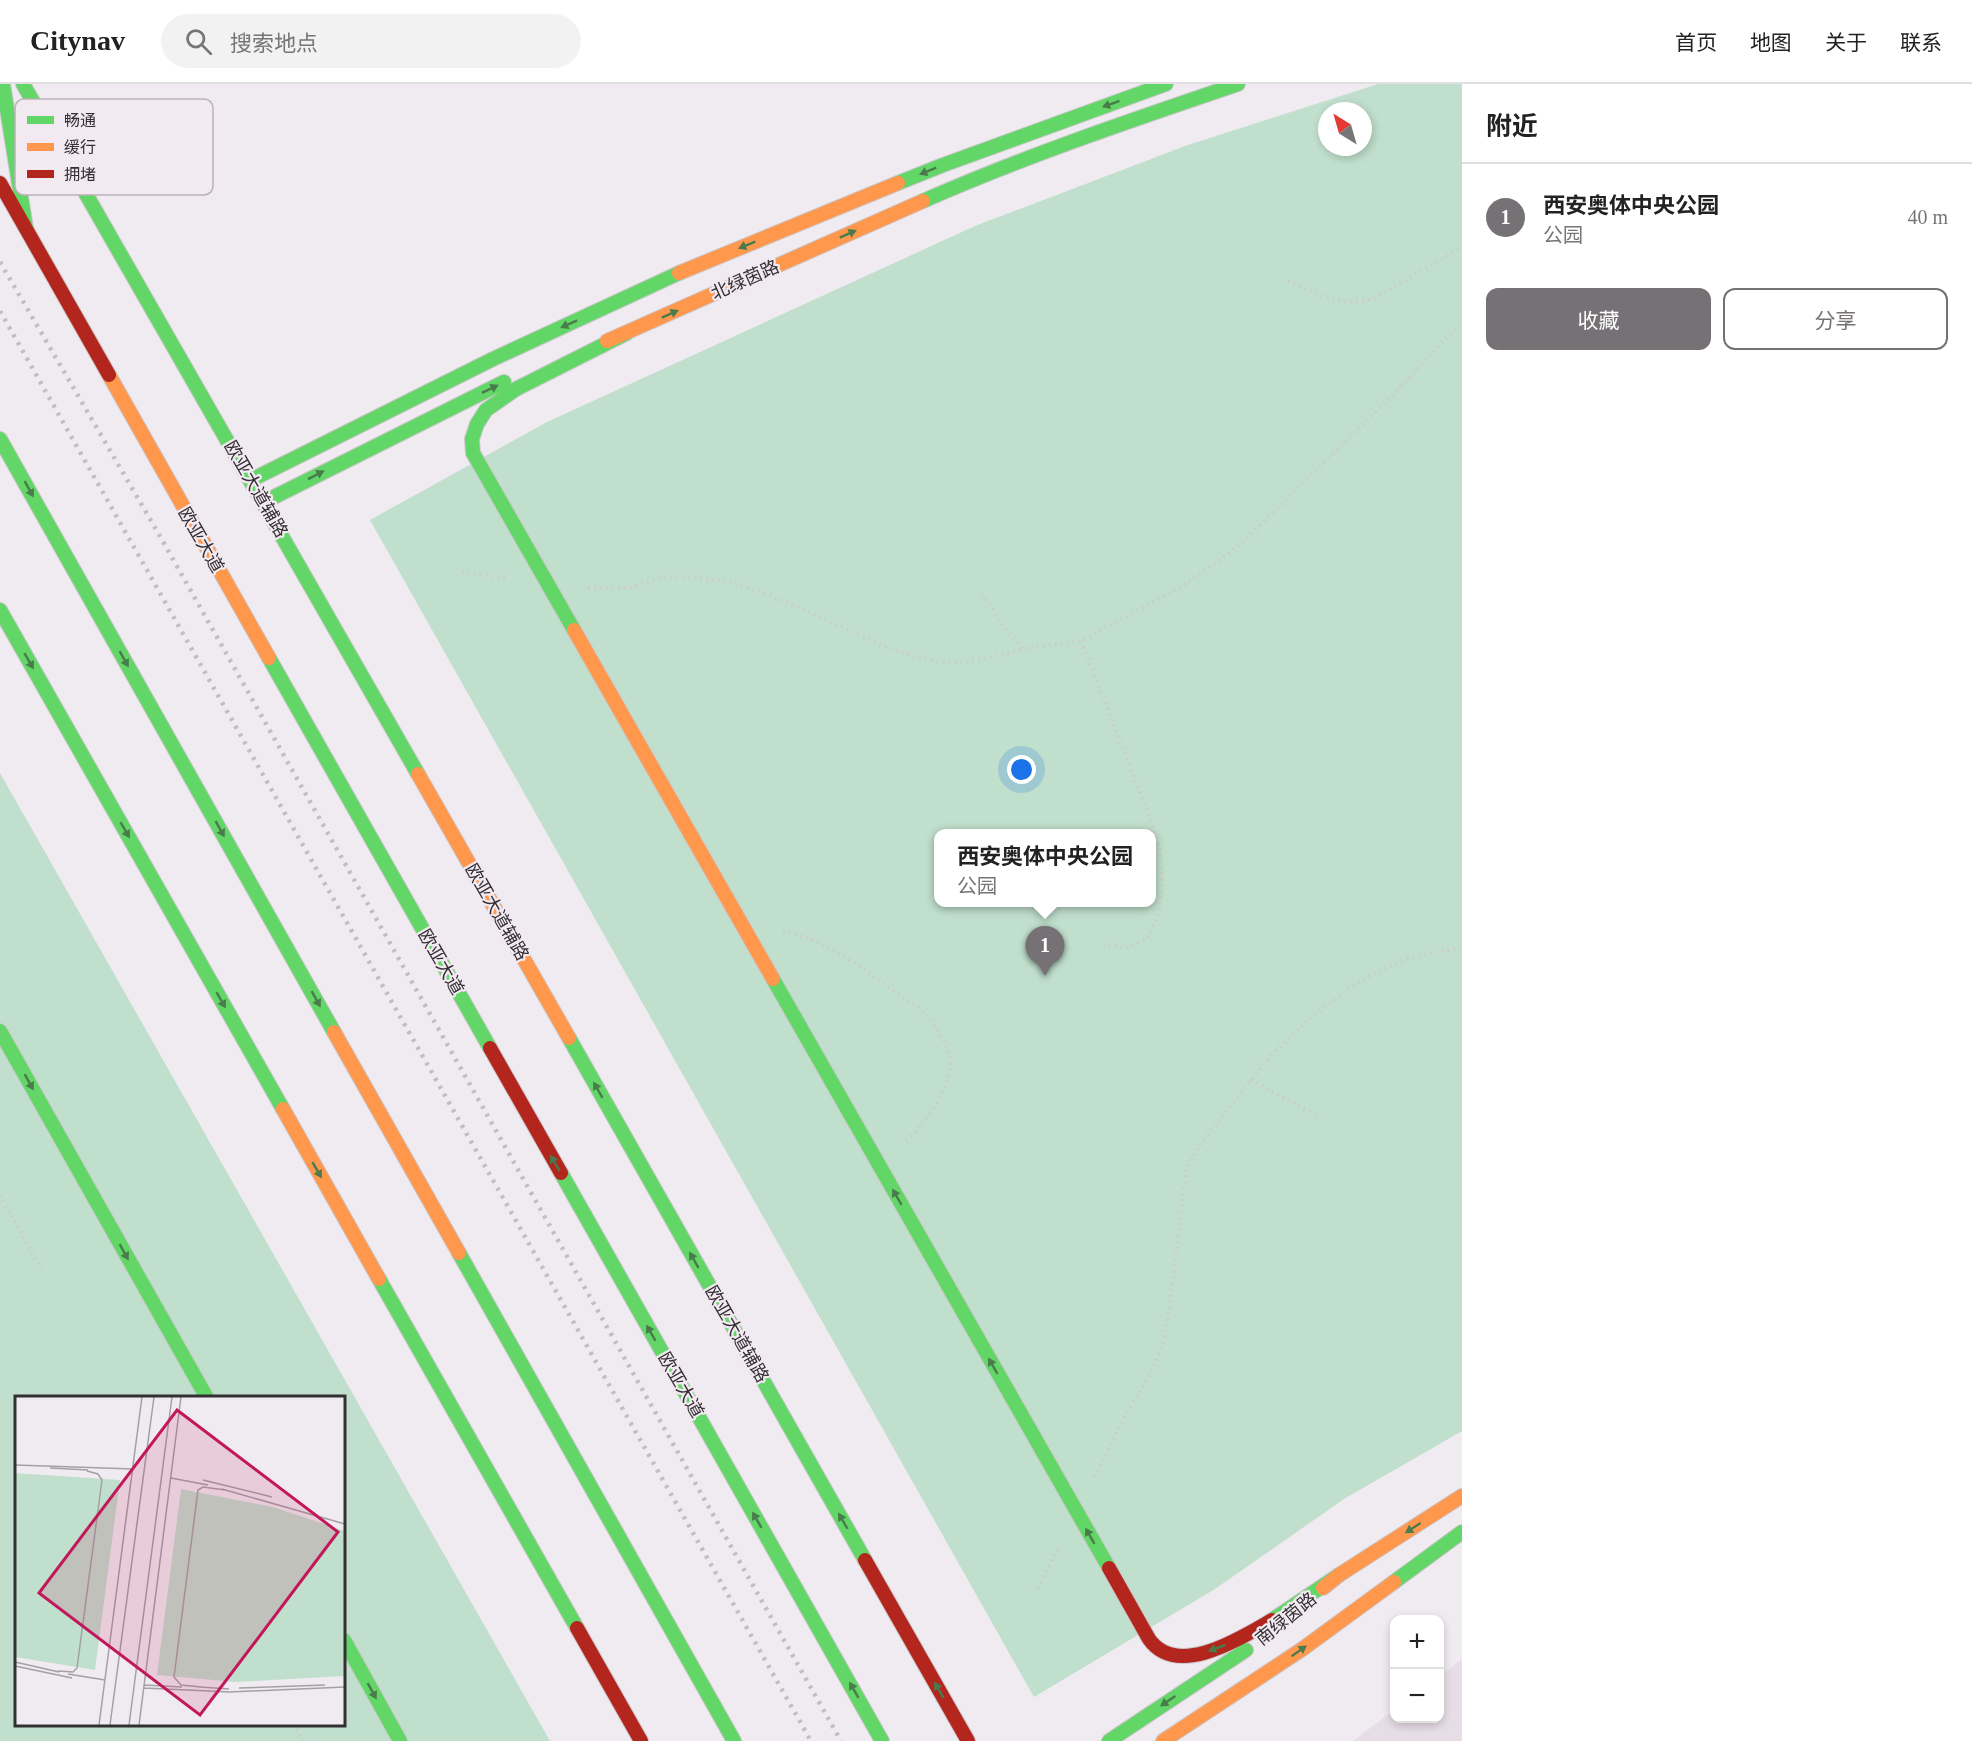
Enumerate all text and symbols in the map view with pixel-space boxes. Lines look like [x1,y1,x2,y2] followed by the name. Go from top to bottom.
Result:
[161,14,581,68] search box
[30,25,125,56] text: Citynav
[182,25,215,58] icon: search
[230,31,318,56] text: 搜索地点
[1675,31,1717,55] text: 首页
[1750,31,1792,55] text: 地图
[1825,31,1867,55] text: 关于
[1900,31,1942,55] text: 联系
[15,99,213,195] legend
[1102,99,1120,109] one-way arrow
[1318,102,1372,156] north arrow
[64,112,96,129] text: 畅通
[1486,112,1538,141] text: 附近
[64,139,96,156] text: 缓行
[64,166,96,183] text: 拥堵
[919,167,937,176] one-way arrow
[1543,193,1719,218] text: 西安奥体中央公园
[1501,206,1511,228] text: 1
[1907,206,1948,228] text: 40 m
[1543,224,1583,246] text: 公园
[840,230,857,239] one-way arrow
[738,240,756,250] one-way arrow
[708,256,782,304] street label: 北绿茵路
[1486,288,1711,350] button: 收藏
[1723,288,1948,350] button: 分享
[662,309,680,319] one-way arrow
[560,319,578,329] one-way arrow
[482,384,499,393] one-way arrow
[220,437,292,541] street label: 欧亚大道辅路
[307,470,324,480] one-way arrow
[24,481,34,498] one-way arrow
[174,504,228,576] street label: 欧亚大道
[119,651,129,668] one-way arrow
[24,652,34,669] one-way arrow
[1007,755,1036,784] your location
[215,821,225,838] one-way arrow
[120,822,130,839] one-way arrow
[934,829,1156,907] popup
[957,844,1133,869] text: 西安奥体中央公园
[461,860,533,964] street label: 欧亚大道辅路
[957,875,997,897] text: 公园
[414,926,468,998] street label: 欧亚大道
[1026,926,1064,976] pin: 1
[311,991,321,1008] one-way arrow
[216,992,226,1009] one-way arrow
[24,1074,34,1091] one-way arrow
[593,1081,603,1098] one-way arrow
[549,1155,560,1171] one-way arrow
[312,1161,322,1178] one-way arrow
[892,1188,902,1205] one-way arrow
[119,1244,130,1260] one-way arrow
[689,1252,700,1268] one-way arrow
[701,1282,773,1386] street label: 欧亚大道辅路
[646,1324,656,1341] one-way arrow
[654,1349,708,1421] street label: 欧亚大道
[988,1358,999,1374] one-way arrow
[15,1396,345,1726] inset map
[753,1512,763,1529] one-way arrow
[838,1512,848,1529] one-way arrow
[1405,1522,1421,1533] one-way arrow
[1085,1527,1095,1544] one-way arrow
[1252,1589,1320,1649] street label: 南绿茵路
[1390,1615,1444,1723] map controls
[1390,1615,1444,1669] button: +
[1208,1644,1226,1653] one-way arrow
[1291,1645,1307,1657] one-way arrow
[1390,1669,1444,1723] button: −
[934,1681,944,1698] one-way arrow
[848,1682,859,1698] one-way arrow
[367,1683,377,1700] one-way arrow
[1160,1696,1177,1707] one-way arrow

